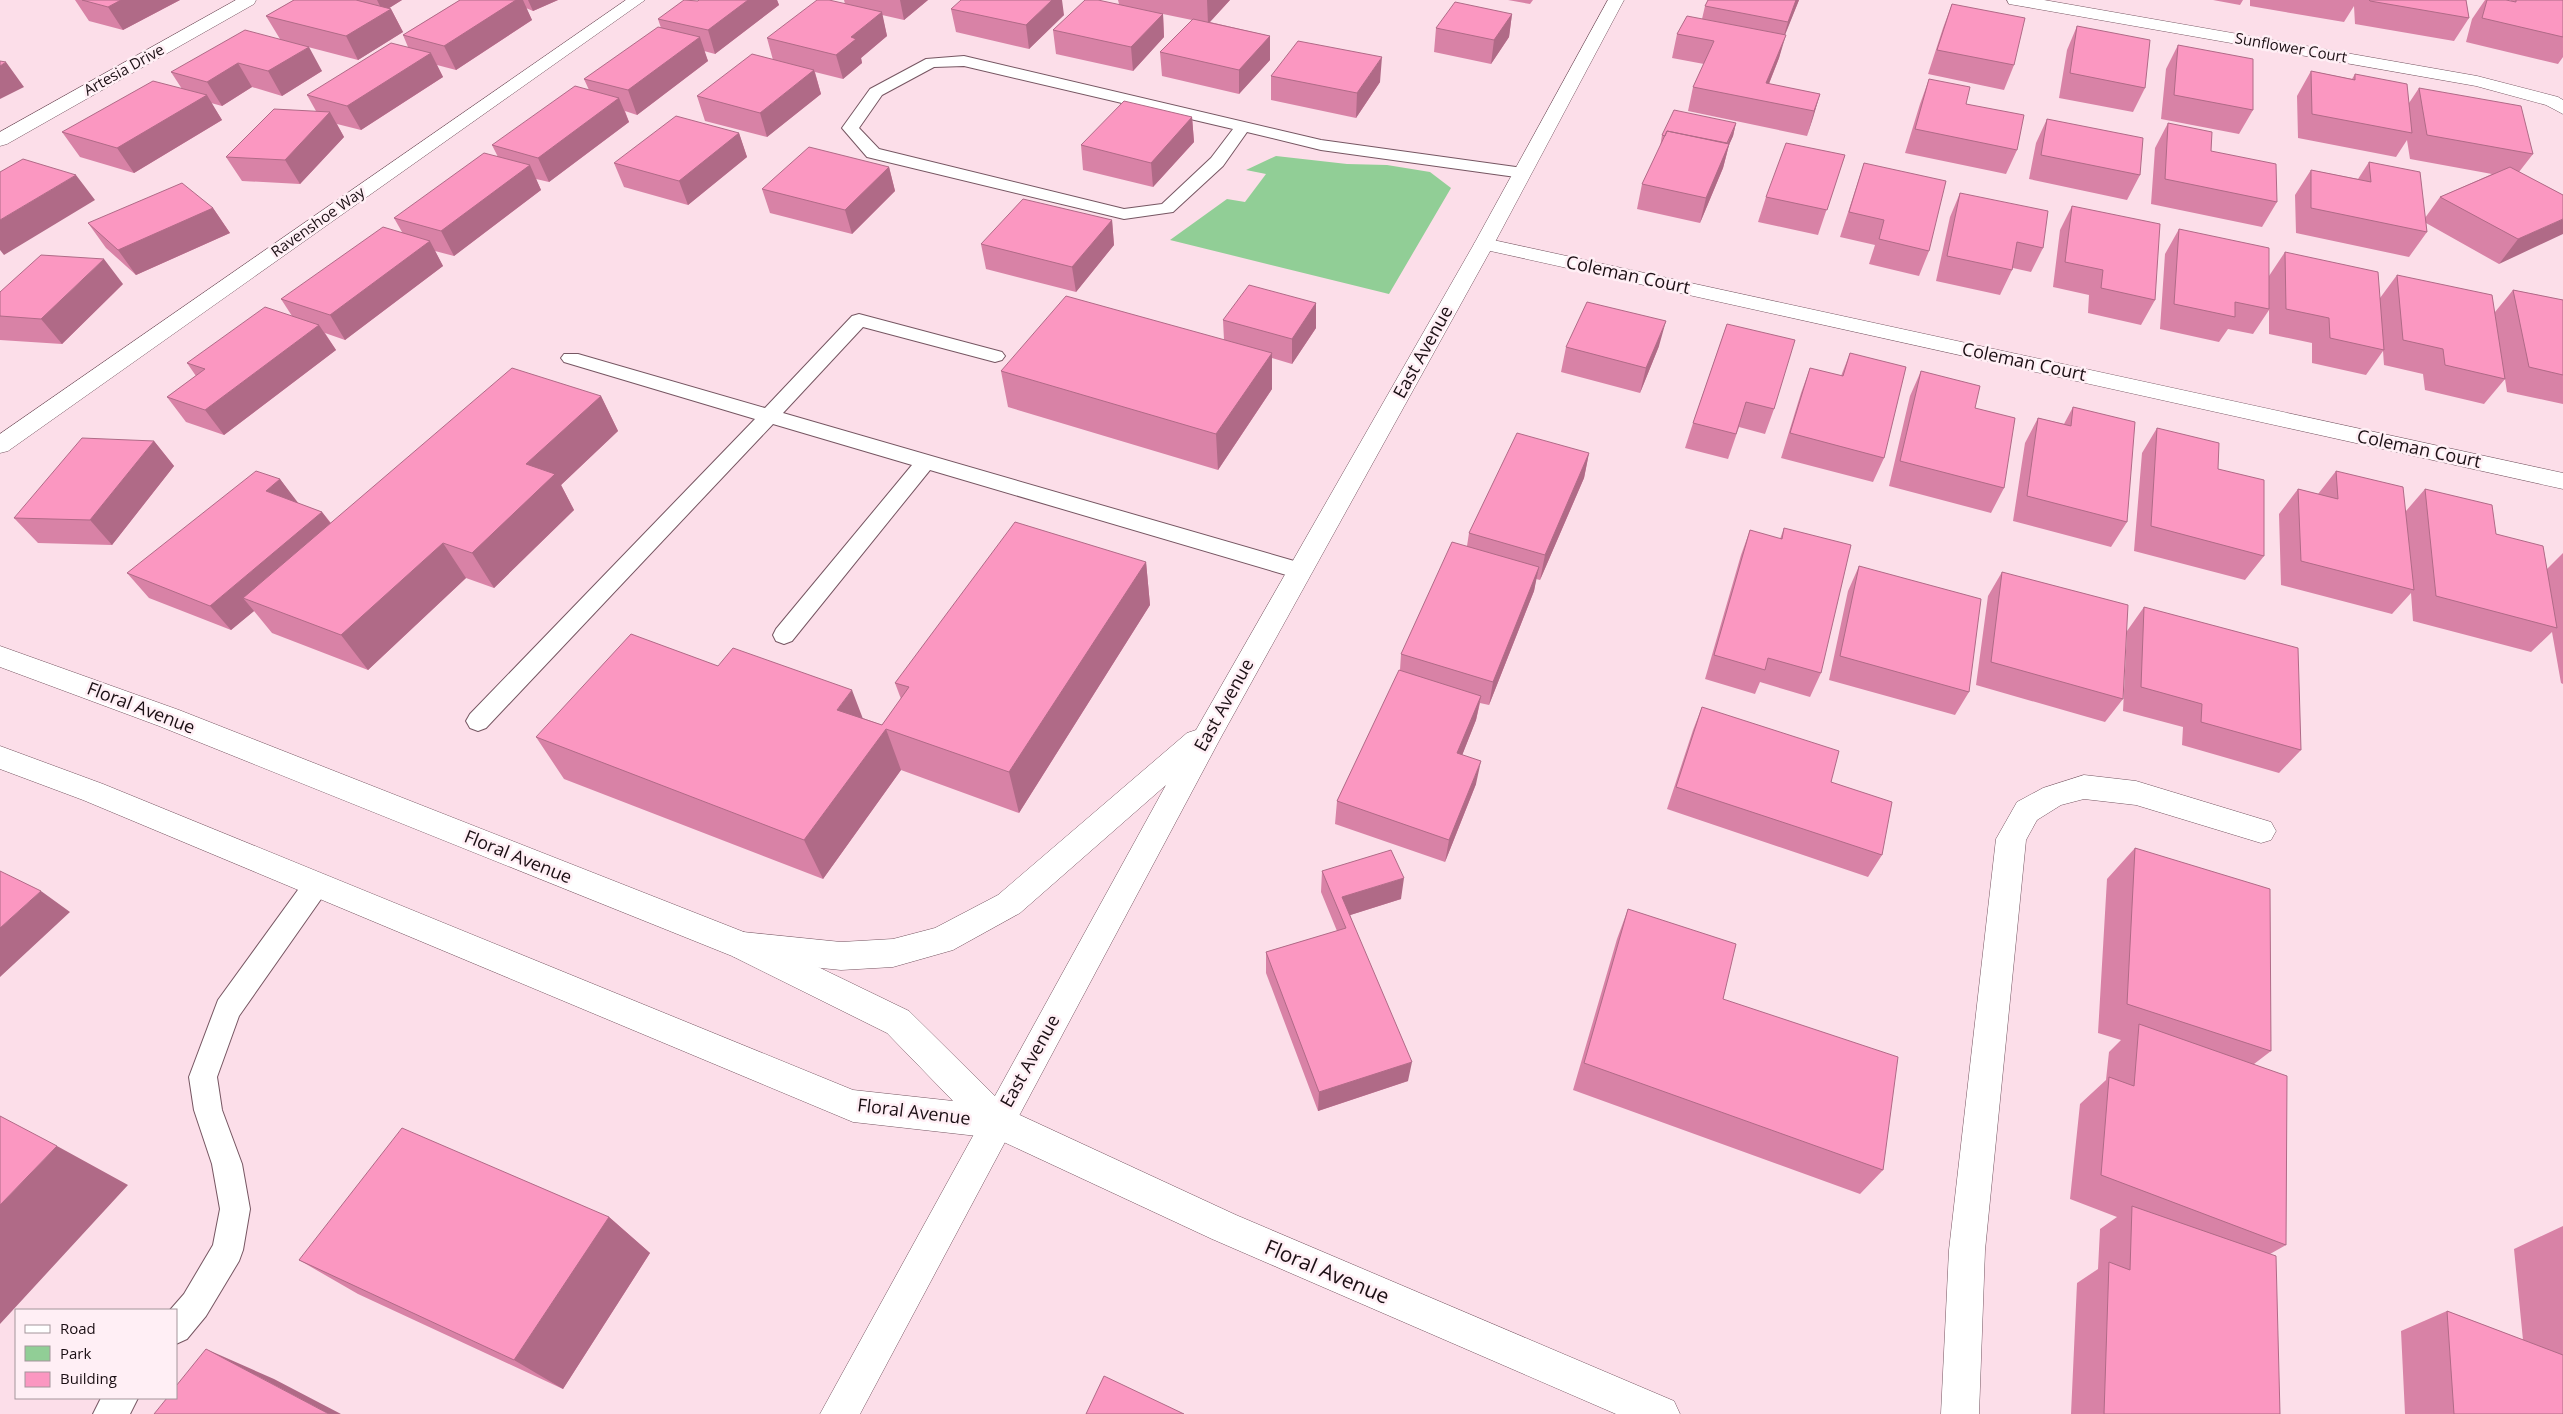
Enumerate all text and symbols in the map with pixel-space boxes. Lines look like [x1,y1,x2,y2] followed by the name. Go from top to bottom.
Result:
[2233,27,2349,67] street label: Sunflower Court
[80,39,167,100] street label: Artesia Drive
[267,181,369,261] street label: Ravenshoe Way
[1564,249,1692,299] street label: Coleman Court
[1387,301,1457,402] street label: East Avenue
[1960,336,2088,386] street label: Coleman Court
[2355,423,2483,473] street label: Coleman Court
[1188,654,1258,755] street label: East Avenue
[84,675,199,739] street label: Floral Avenue
[461,824,576,889] street label: Floral Avenue
[994,1010,1064,1111] street label: East Avenue
[856,1092,972,1130] street label: Floral Avenue
[1261,1232,1394,1310] street label: Floral Avenue
[15,1309,178,1399] legend
[60,1318,96,1338] text: Road
[60,1343,91,1363] text: Park
[60,1368,117,1388] text: Building

